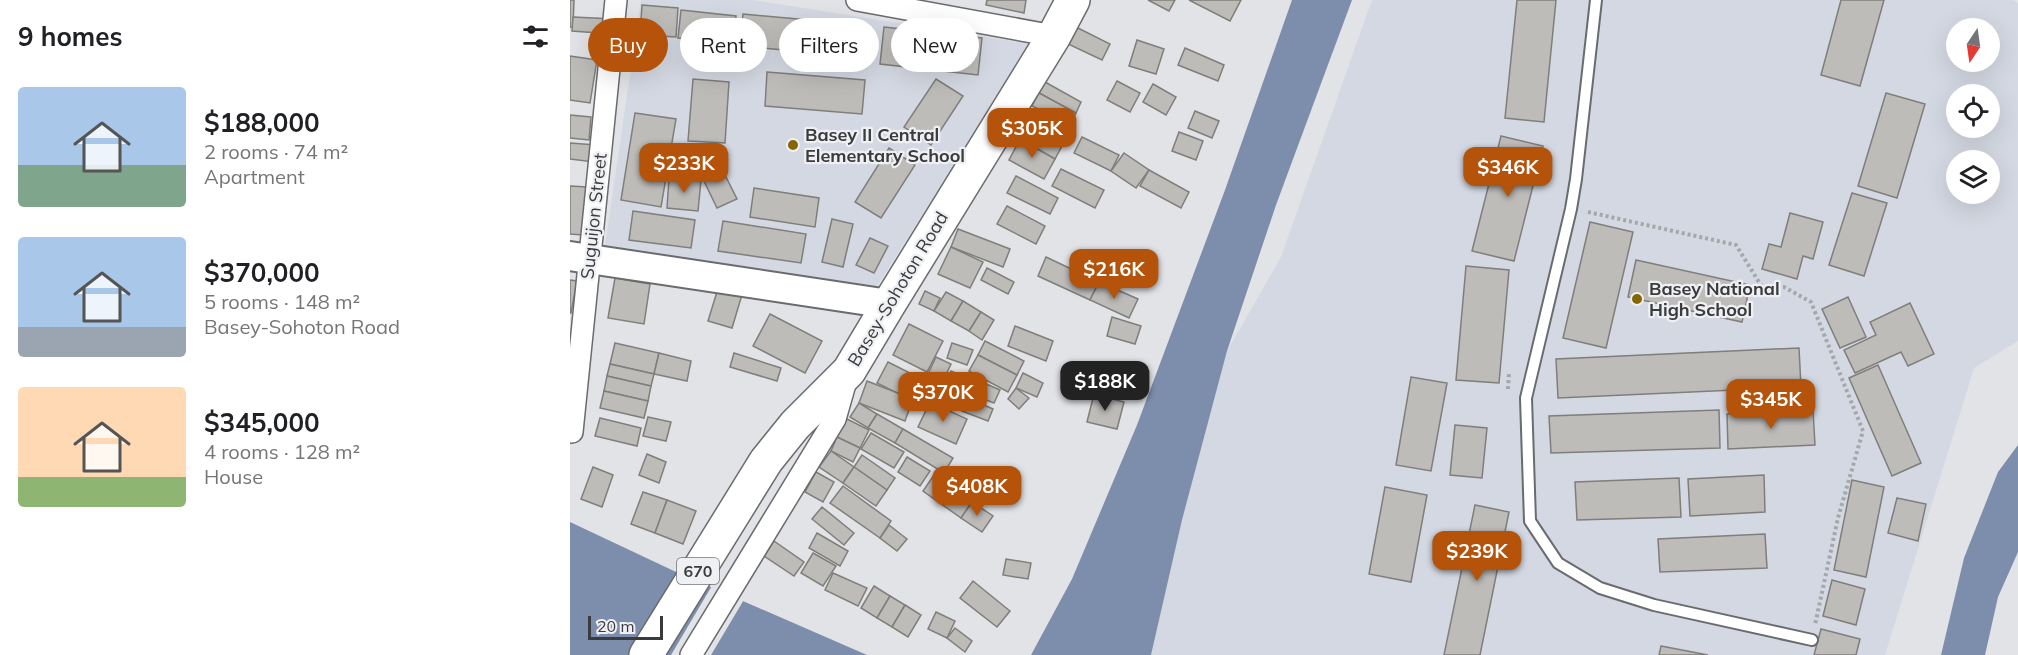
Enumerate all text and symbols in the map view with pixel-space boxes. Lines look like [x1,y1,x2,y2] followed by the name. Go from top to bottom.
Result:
[588,18,668,72] chip: Buy
[680,18,767,72] chip: Rent
[779,18,879,72] chip: Filters
[891,18,979,72] chip: New
[1946,18,2000,72] north arrow
[1946,18,2000,204] map controls
[18,20,122,53] text: 9 homes
[519,20,552,53] icon: filters
[1946,84,2000,138] button: locate
[204,106,320,139] text: $188,000
[990,108,1074,159] pin: $305K
[66,111,138,183] icon: home
[1001,115,1063,140] text: $305K
[805,123,965,167] place label: Basey II Central Elementary School
[786,138,800,152] marker: Basey II Central Elementary School
[204,139,348,164] text: 2 rooms · 74 m²
[642,143,726,194] pin: $233K
[1466,147,1550,198] pin: $346K
[653,150,715,175] text: $233K
[1946,150,2000,204] button: layers
[575,152,612,280] street label: Suguijon Street
[1477,154,1539,179] text: $346K
[204,164,305,189] text: Apartment
[842,207,953,370] street label: Basey-Sohoton Road
[1072,249,1156,300] pin: $216K
[204,256,320,289] text: $370,000
[1083,256,1145,281] text: $216K
[66,261,138,333] icon: home
[1649,277,1780,321] place label: Basey National High School
[204,289,360,314] text: 5 rooms · 148 m²
[1630,292,1644,306] marker: Basey National High School
[204,314,400,339] text: Basey-Sohoton Road
[1063,361,1147,412] pin: $188K
[1074,368,1136,393] text: $188K
[901,372,985,423] pin: $370K
[912,379,974,404] text: $370K
[1729,379,1813,430] pin: $345K
[1740,386,1802,411] text: $345K
[204,406,320,439] text: $345,000
[66,411,138,483] icon: home
[204,439,360,464] text: 4 rooms · 128 m²
[204,464,263,489] text: House
[935,466,1019,517] pin: $408K
[946,473,1008,498] text: $408K
[1435,531,1519,582] pin: $239K
[1446,538,1508,563] text: $239K
[677,558,719,584] road number: 670
[588,613,663,640] scale bar
[597,616,634,636] text: 20 m

